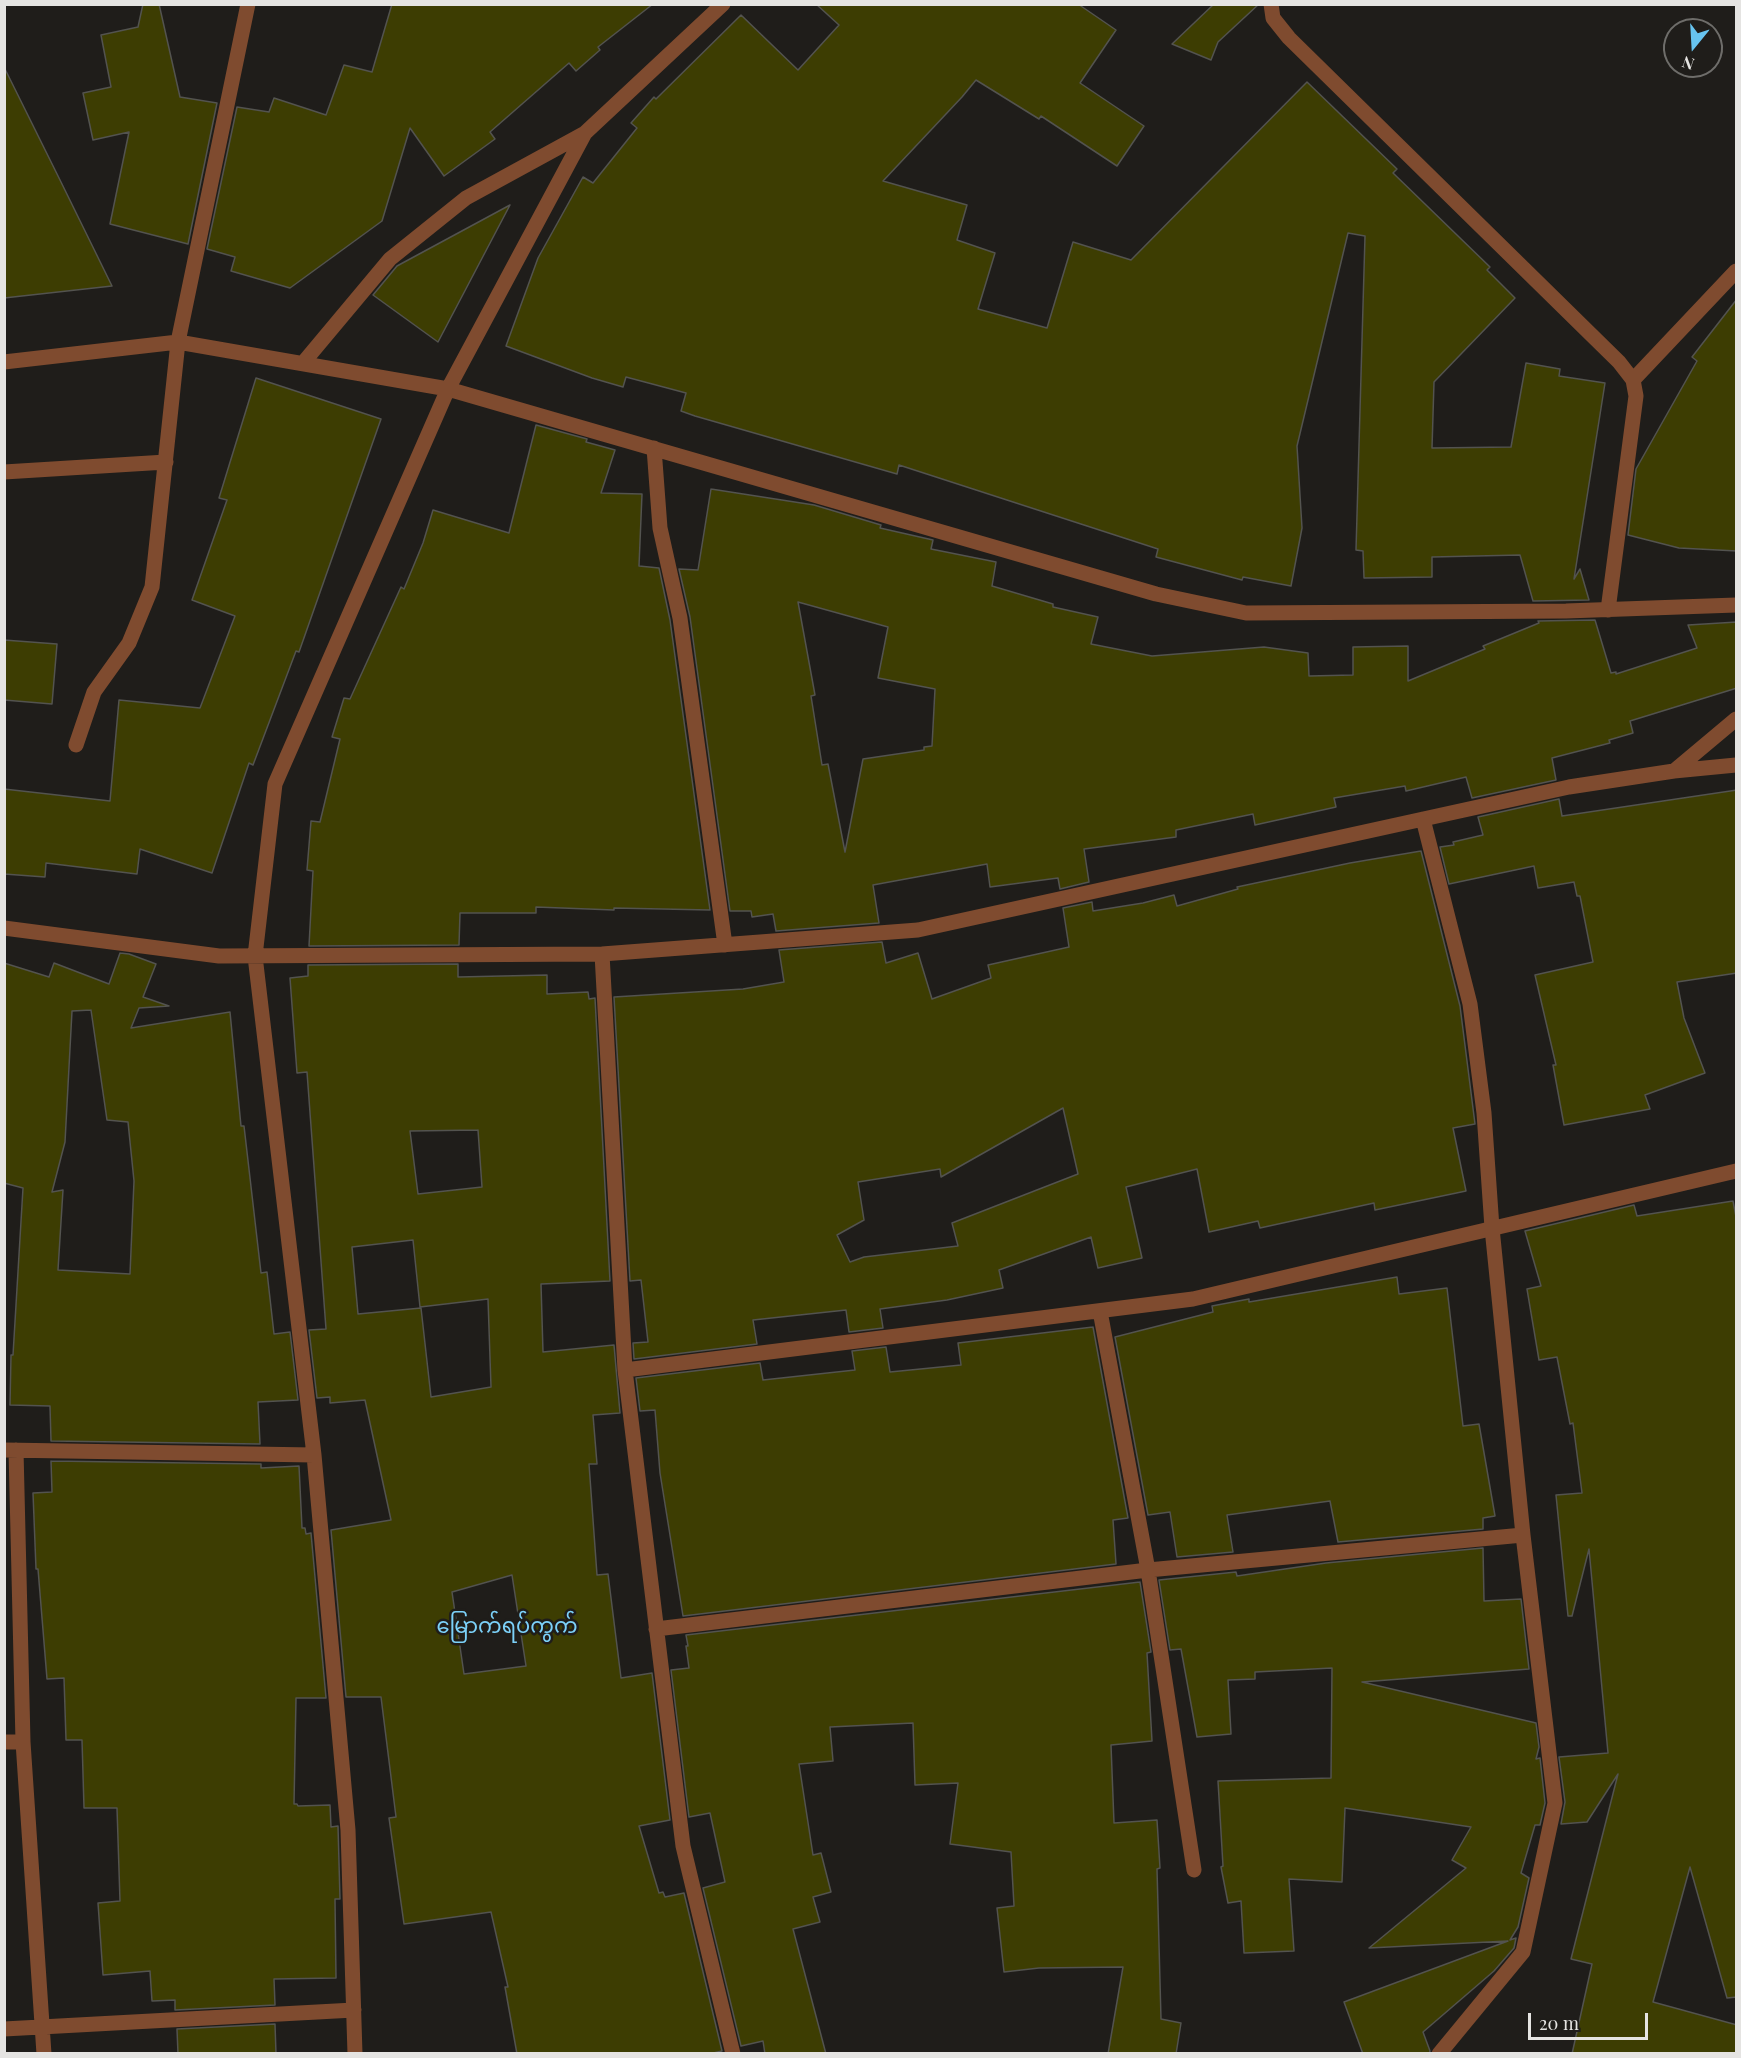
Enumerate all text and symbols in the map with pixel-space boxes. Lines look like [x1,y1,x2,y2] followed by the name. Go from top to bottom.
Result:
[1663,18,1723,78] north arrow
[1679,52,1697,75] text: N
[436,1613,578,1639] district label: မြောက်ရပ်ကွက်
[1531,2001,1651,2039] scale bar
[1539,2011,1579,2035] text: 20 m

